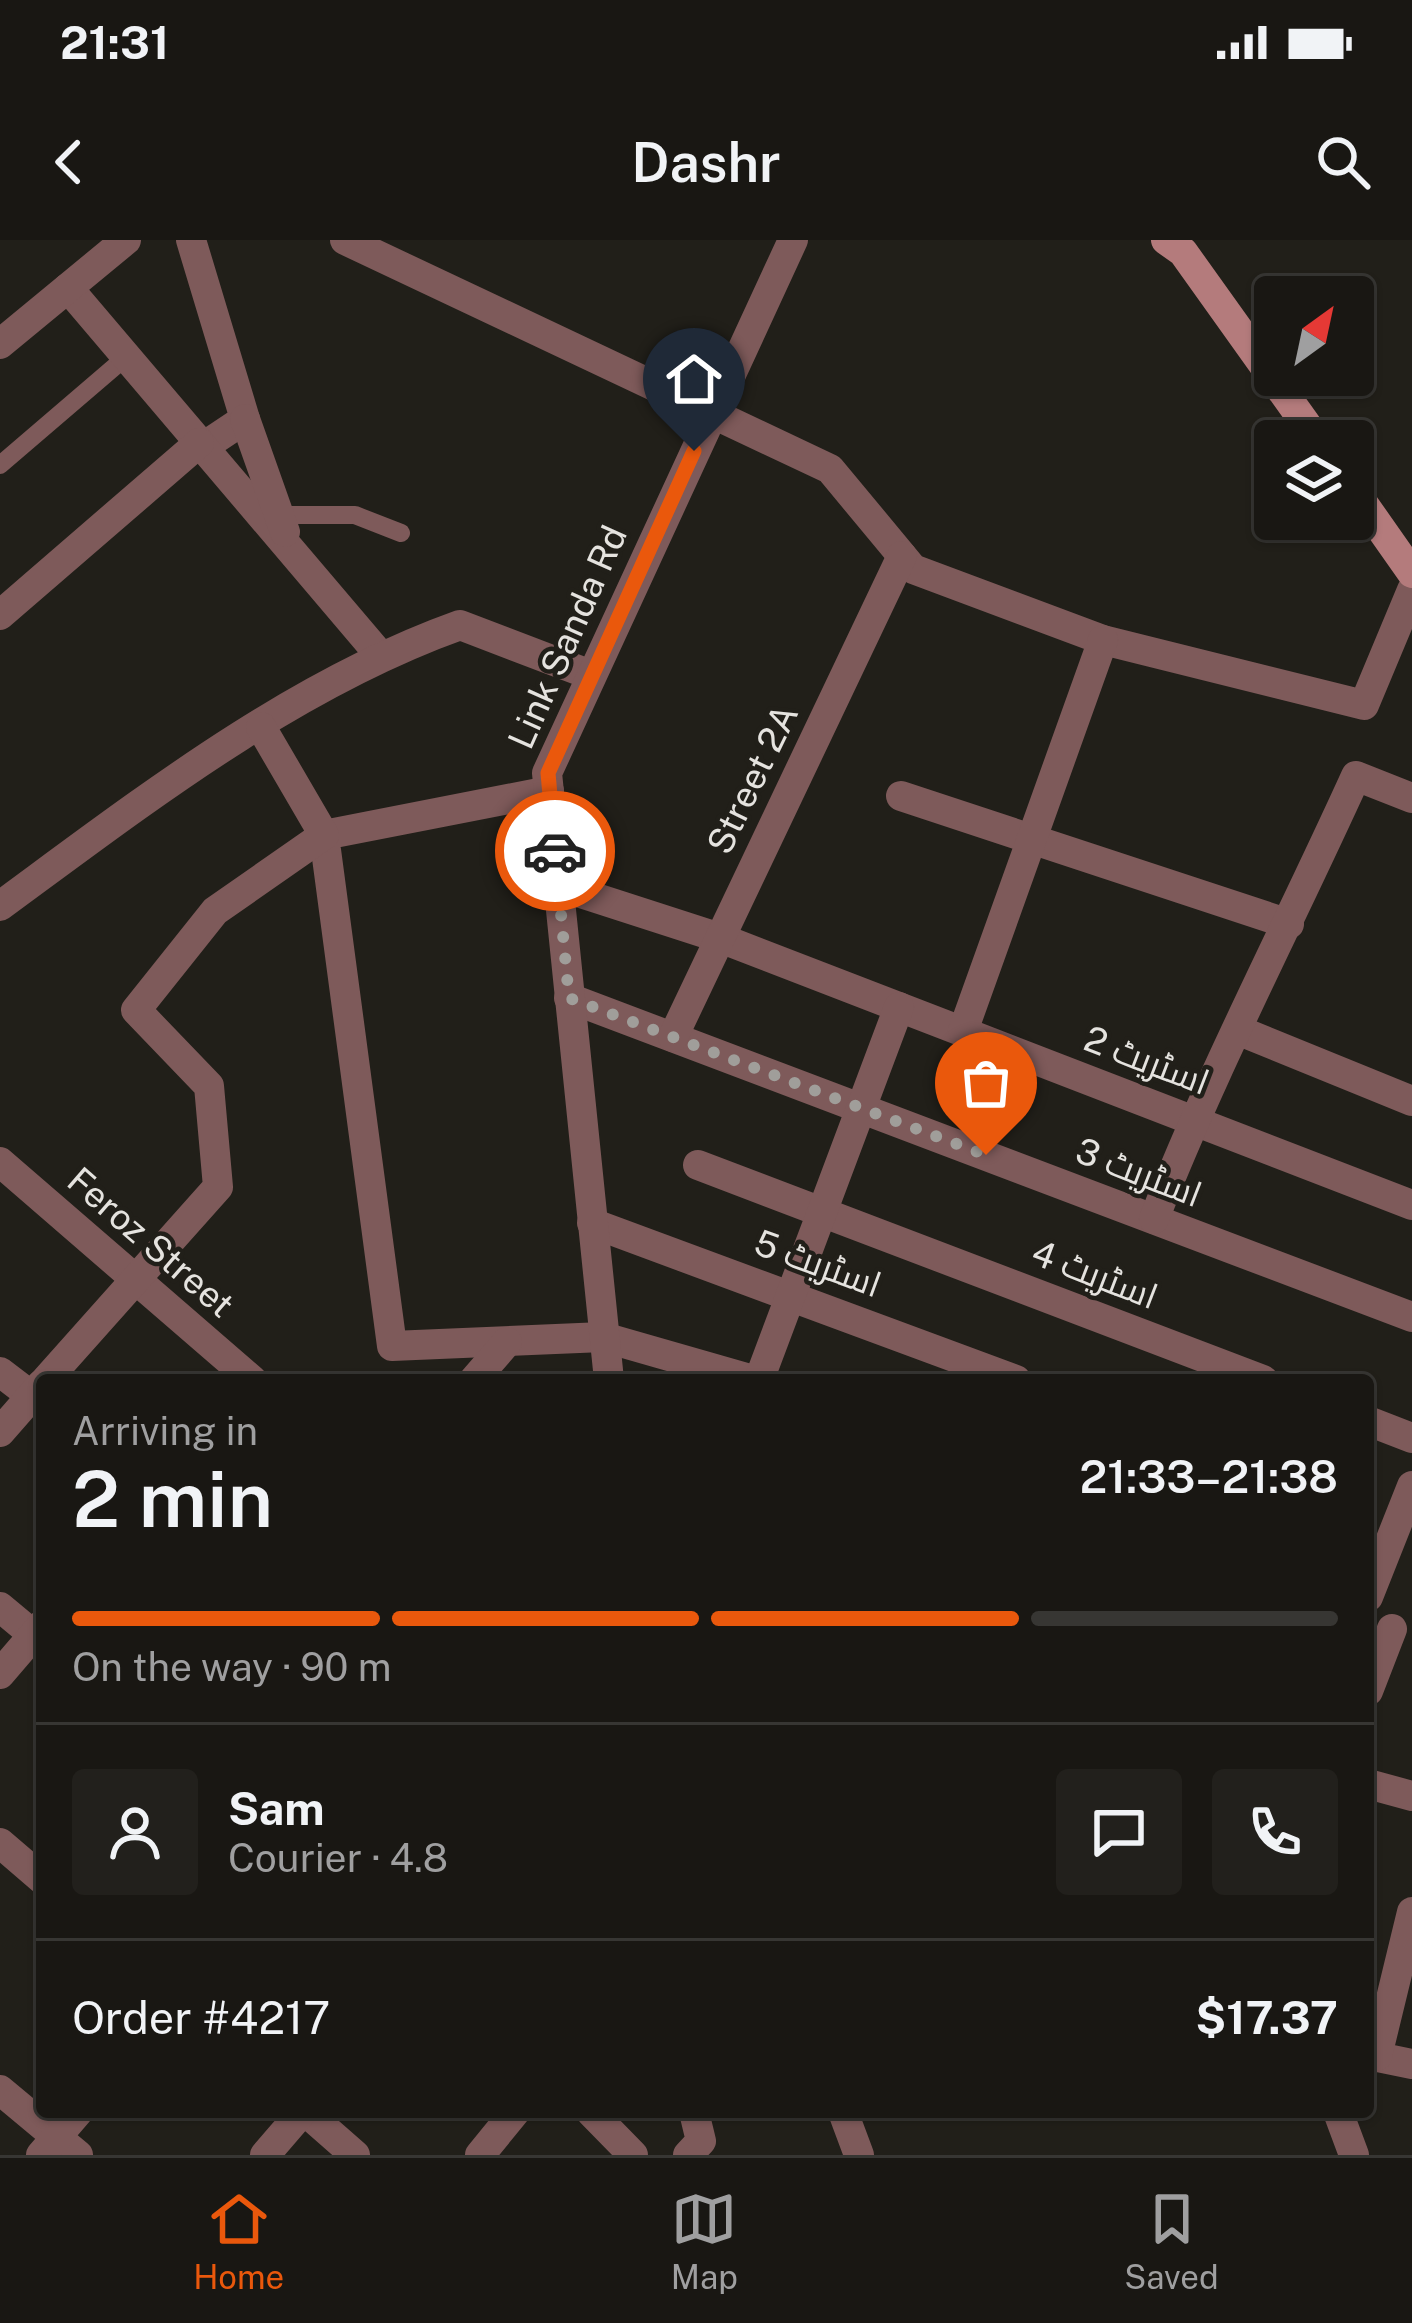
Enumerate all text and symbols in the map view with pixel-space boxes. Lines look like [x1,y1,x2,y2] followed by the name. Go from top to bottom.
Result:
[60,16,169,69] text: 21:31
[36,129,102,195] icon: back
[1310,129,1376,195] icon: search
[631,131,781,194] text: Dashr
[1254,276,1374,396] north arrow
[1254,276,1374,540] map controls
[643,328,745,451] pin
[661,346,727,412] icon: home
[1254,420,1374,540] button: layers
[499,519,635,755] street label: Link Sanda Rd
[698,697,806,861] street label: Street 2A
[495,791,615,911] courier
[522,818,588,884] icon: car
[1079,1017,1215,1103] street label: اسٹریٹ 2
[935,1032,1037,1155] pin
[953,1050,1019,1116] icon: bag
[1070,1129,1208,1215] street label: اسٹریٹ 3
[59,1159,243,1325] street label: Feroz Street
[749,1221,887,1305] street label: اسٹریٹ 5
[1026,1231,1164,1317] street label: اسٹریٹ 4
[72,1408,258,1454] text: Arriving in
[1079,1450,1338,1503] text: 21:33–21:38
[72,1453,273,1545] text: 2 min
[72,1644,391,1690] text: On the way · 90 m
[72,1769,198,1895] button: person
[1056,1769,1182,1895] button: chat
[1212,1769,1338,1895] button: phone
[228,1782,325,1835] text: Sam
[228,1835,448,1881] text: Courier · 4.8
[72,1991,330,2044] text: Order #4217
[1196,1991,1338,2044] text: $17.37
[193,2186,284,2296] tab: Home
[671,2186,738,2296] tab: Map
[1124,2186,1219,2296] tab: Saved

